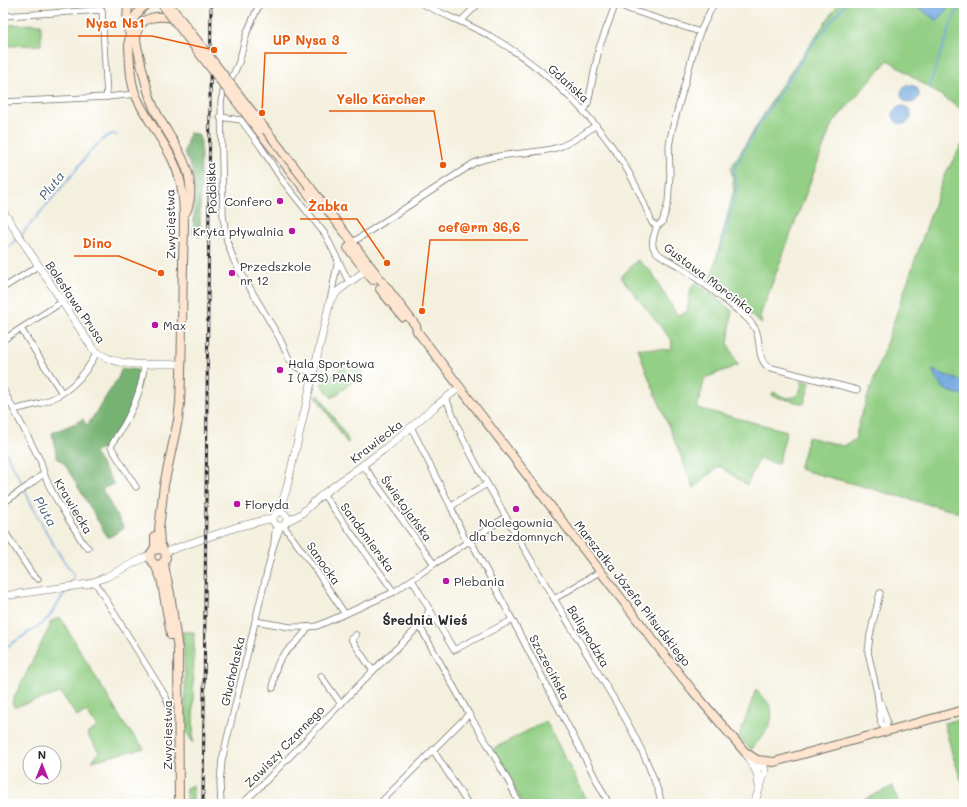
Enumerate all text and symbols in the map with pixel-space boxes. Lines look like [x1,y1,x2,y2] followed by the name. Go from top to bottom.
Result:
[78,11,152,36] callout: Nysa Ns1
[86,14,144,32] text: Nysa Ns1
[265,28,347,53] callout: UP Nysa 3
[273,31,340,49] text: UP Nysa 3
[545,60,593,106] street label: Gdańska
[329,86,434,111] callout: Yello Kärcher
[336,90,426,107] text: Yello Kärcher
[202,162,220,214] street label: Podolska
[34,167,68,203] water label: Pluta
[161,189,179,259] street label: Zwycięstwa
[224,193,272,209] place label: Confero
[300,194,357,219] callout: Żabka
[275,196,285,206] marker: Confero
[308,197,348,214] text: Żabka
[430,215,528,240] callout: cef@rm 36,6
[438,218,520,235] text: cef@rm 36,6
[193,223,284,239] place label: Kryta pływalnia
[287,226,297,236] marker: Kryta pływalnia
[74,231,119,256] callout: Dino
[82,234,112,251] text: Dino
[661,239,757,317] street label: Gustawa Morcinka
[43,258,109,346] street label: Bolesława Prusa
[240,258,312,288] place label: Przedszkole nr 12
[227,268,237,278] marker: Przedszkole nr 12
[163,317,186,333] place label: Max
[150,320,160,330] marker: Max
[288,355,375,385] place label: Hala Sportowa I (AZS) PANS
[275,365,285,375] marker: Hala Sportowa I (AZS) PANS
[347,416,405,466] street label: Krawiecka
[378,472,436,544] street label: Świętojańska
[51,475,97,537] street label: Krawiecka
[31,493,61,529] water label: Pluta
[245,496,289,512] place label: Floryda
[232,499,242,509] marker: Floryda
[337,499,399,575] street label: Sandomierska
[511,504,521,514] marker: Noclegownia dla bezdomnych
[469,514,564,544] place label: Noclegownia dla bezdomnych
[571,517,695,669] street label: Marszałka Józefa Piłsudskiego
[303,538,345,588] street label: Sanocka
[454,573,505,589] place label: Plebania
[441,576,451,586] marker: Plebania
[564,602,614,670] street label: Baligrodzka
[382,611,468,628] district label: Średnia Wieś
[526,632,574,702] street label: Szczecińska
[216,635,248,707] street label: Głuchołaska
[159,700,175,770] street label: Zwycięstwa
[241,702,327,790] street label: Zawiszy Czarnego
[22,745,62,785] north arrow
[38,747,46,762] text: N

